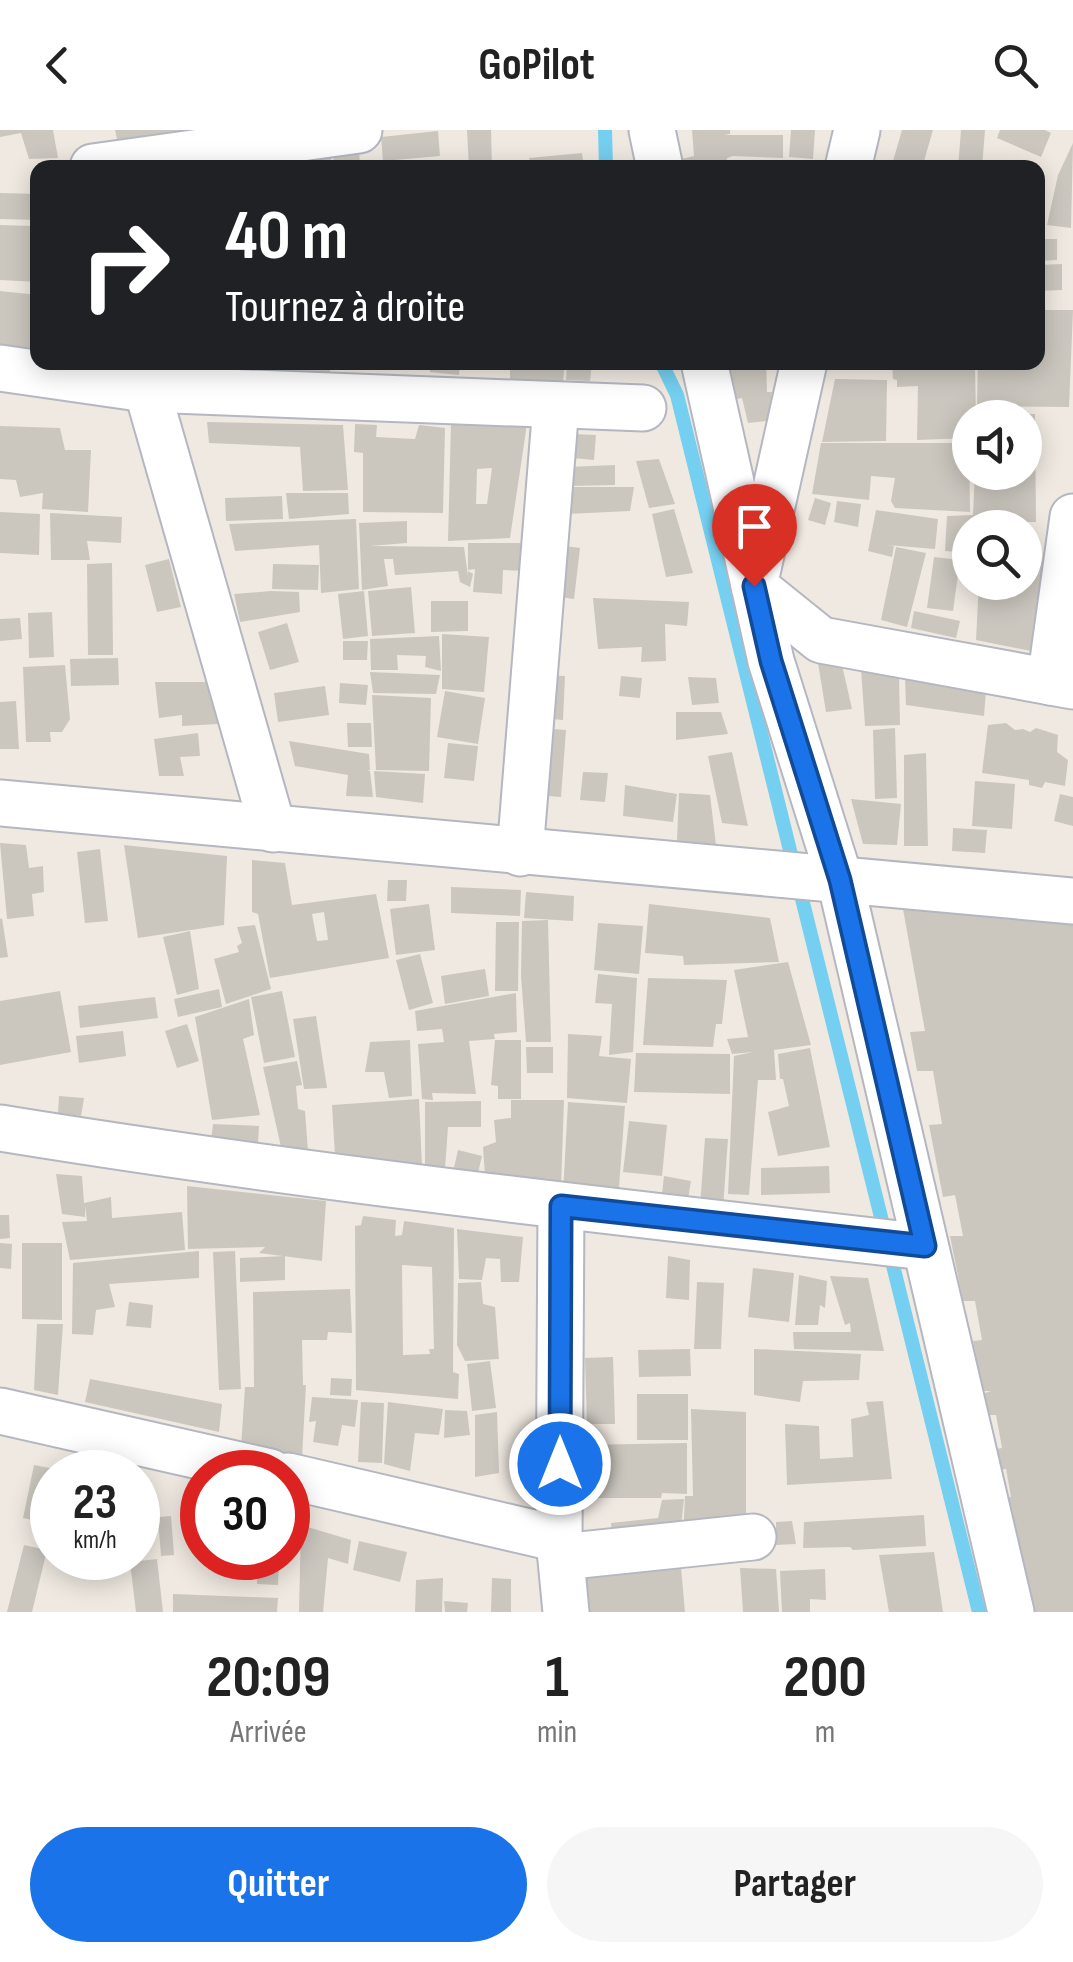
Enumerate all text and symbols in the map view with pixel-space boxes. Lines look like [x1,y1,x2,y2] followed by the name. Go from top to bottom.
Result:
[30,38,85,93] icon: back
[478,38,595,93] text: GoPilot
[988,38,1043,93] icon: search
[225,195,348,279] text: 40 m
[60,200,190,330] icon: right
[225,280,465,335] text: Tournez à droite
[952,400,1042,600] map controls
[952,400,1042,490] button: sound
[712,484,797,587] pin
[727,499,782,554] icon: arrive
[952,510,1042,600] button: search
[508,1412,612,1516] position arrow
[180,1450,310,1580] speed limit sign: 30
[73,1473,117,1533] text: 23
[73,1525,117,1556] text: km/h
[206,1642,331,1714] text: 20:09
[545,1642,569,1714] text: 1
[783,1642,867,1714] text: 200
[230,1713,307,1752] text: Arrivée
[537,1713,577,1752] text: min
[815,1713,835,1752] text: m
[30,1827,527,1942] button: Quitter
[547,1827,1043,1942] button: Partager

